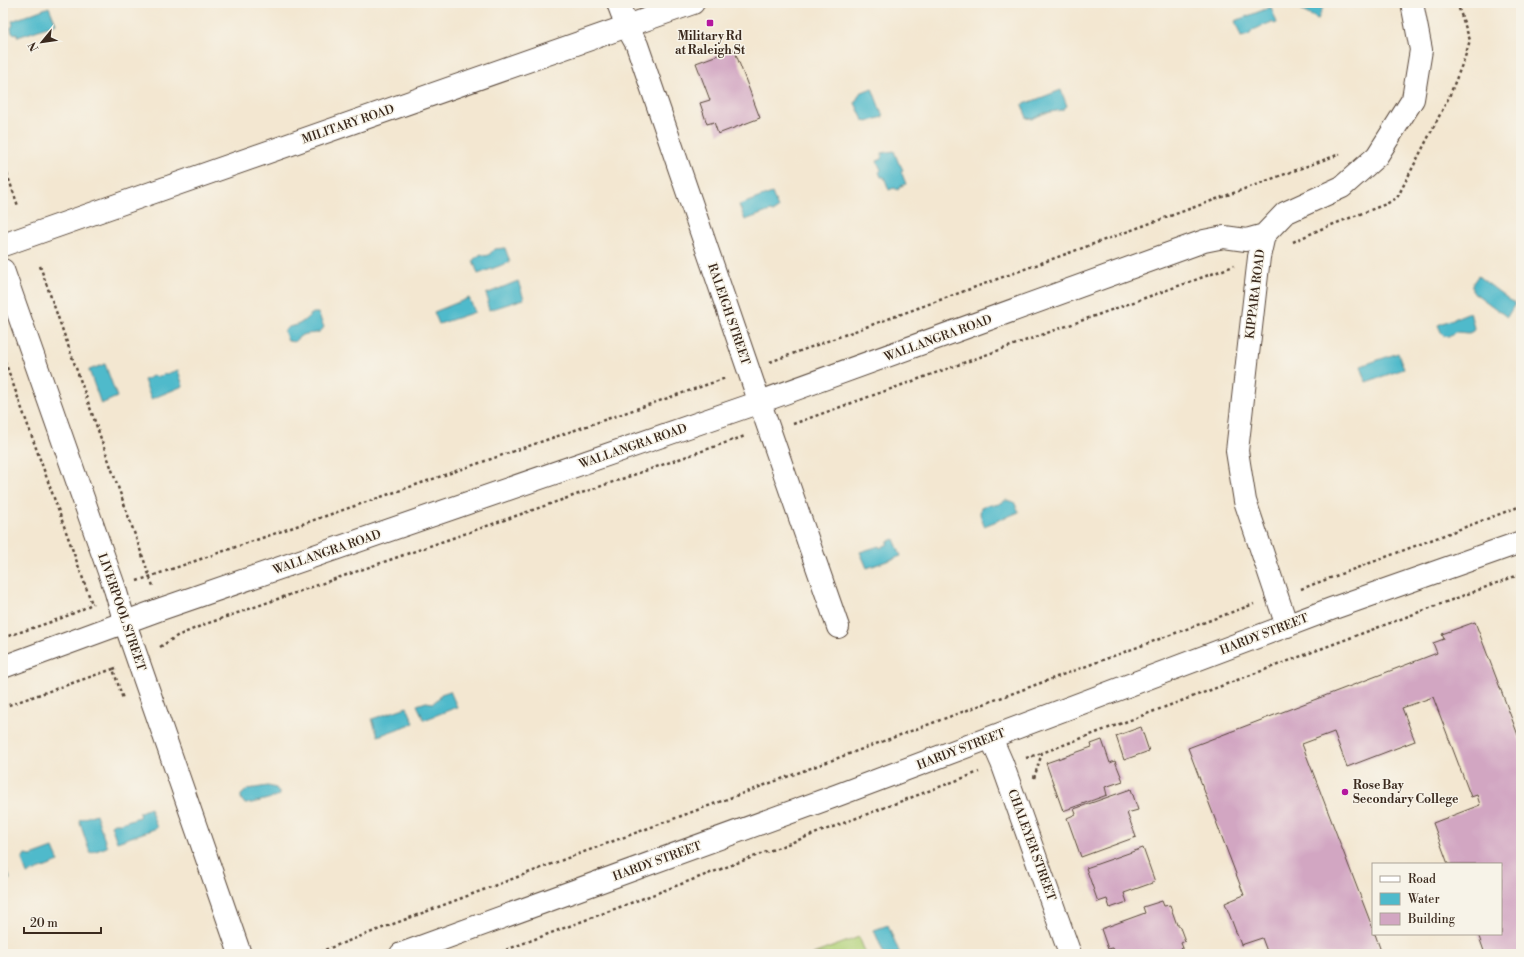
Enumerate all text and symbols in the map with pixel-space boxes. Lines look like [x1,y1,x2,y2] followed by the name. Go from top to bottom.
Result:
[705,18,715,28] marker: Military Rd at Raleigh St
[22,22,62,62] north arrow
[675,29,746,58] place label: Military Rd at Raleigh St
[26,39,42,54] text: N
[300,102,396,147] street label: MILITARY ROAD
[1243,248,1268,340] street label: KIPPARA ROAD
[704,261,753,367] street label: RALEIGH STREET
[881,312,994,365] street label: WALLANGRA ROAD
[576,421,689,472] street label: WALLANGRA ROAD
[270,527,383,578] street label: WALLANGRA ROAD
[94,551,149,673] street label: LIVERPOOL STREET
[1218,611,1311,658] street label: HARDY STREET
[915,726,1008,773] street label: HARDY STREET
[1353,778,1459,807] place label: Rose Bay Secondary College
[1004,787,1059,904] street label: CHALEYER STREET
[1340,787,1350,797] marker: Rose Bay Secondary College
[611,838,704,884] street label: HARDY STREET
[1372,863,1502,935] legend
[1408,872,1436,887] text: Road
[1407,892,1440,907] text: Water
[24,909,101,935] scale bar
[1407,912,1456,927] text: Building
[30,916,58,931] text: 20 m

